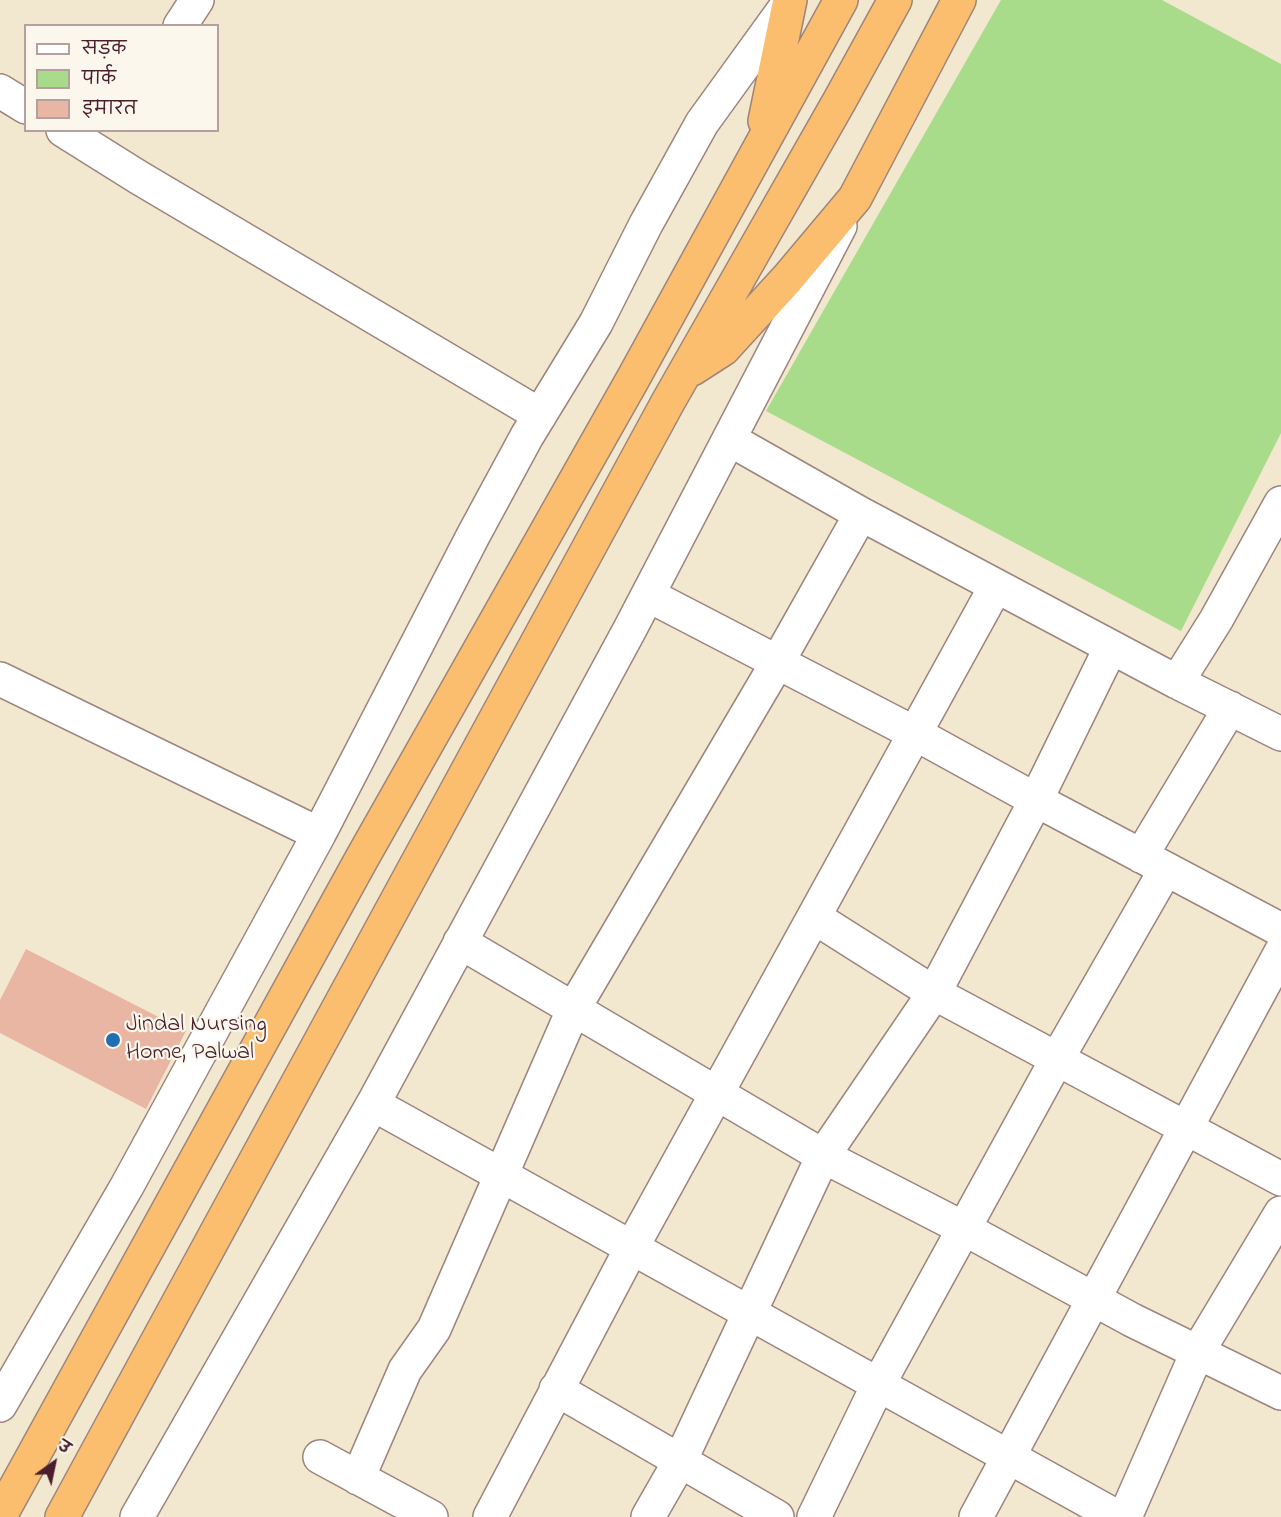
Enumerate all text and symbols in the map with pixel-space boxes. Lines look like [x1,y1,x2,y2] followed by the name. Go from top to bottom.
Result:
[24,24,219,132] legend
[82,37,126,63] text: सड़क
[82,67,116,93] text: पार्क
[82,97,137,123] text: इमारत
[126,1012,267,1068] place label: Jindal Nursing Home, Palwal
[104,1031,122,1049] marker: Jindal Nursing Home, Palwal
[24,1433,84,1493] north arrow
[53,1435,75,1461] text: उ

